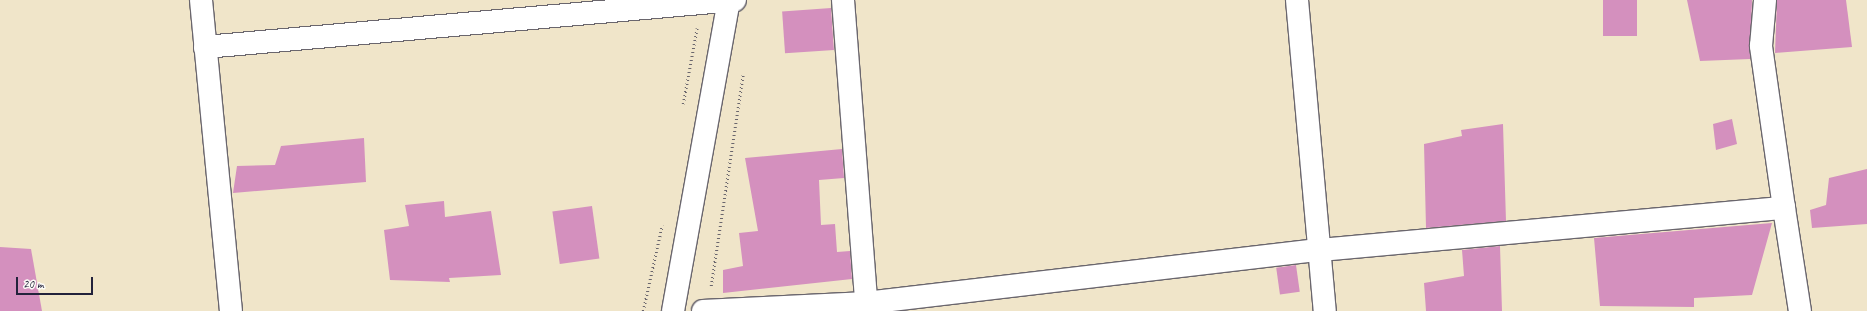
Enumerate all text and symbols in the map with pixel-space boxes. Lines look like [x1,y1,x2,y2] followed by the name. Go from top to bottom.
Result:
[18,269,95,295] scale bar
[23,276,43,292] text: 20 m

